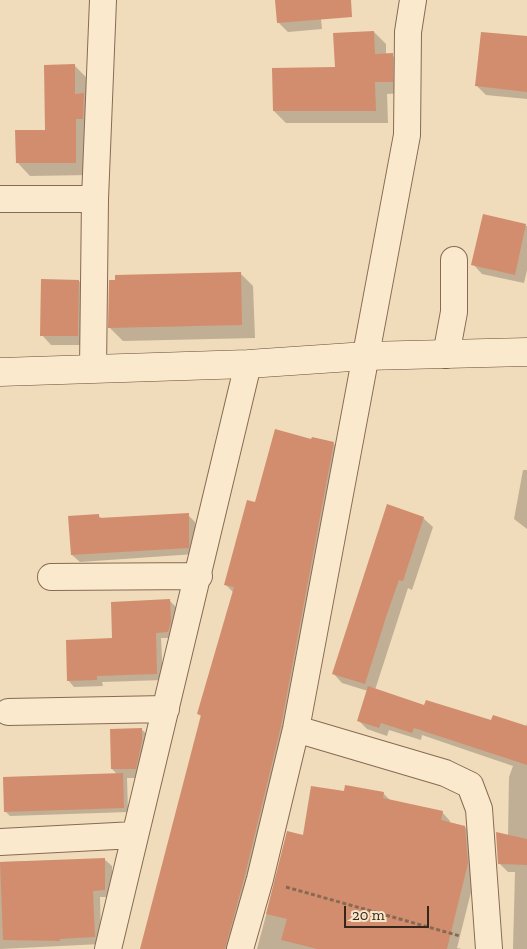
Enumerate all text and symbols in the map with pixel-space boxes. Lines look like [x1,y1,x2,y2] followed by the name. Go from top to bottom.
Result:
[347,896,432,928] scale bar
[352,906,385,924] text: 20 m

